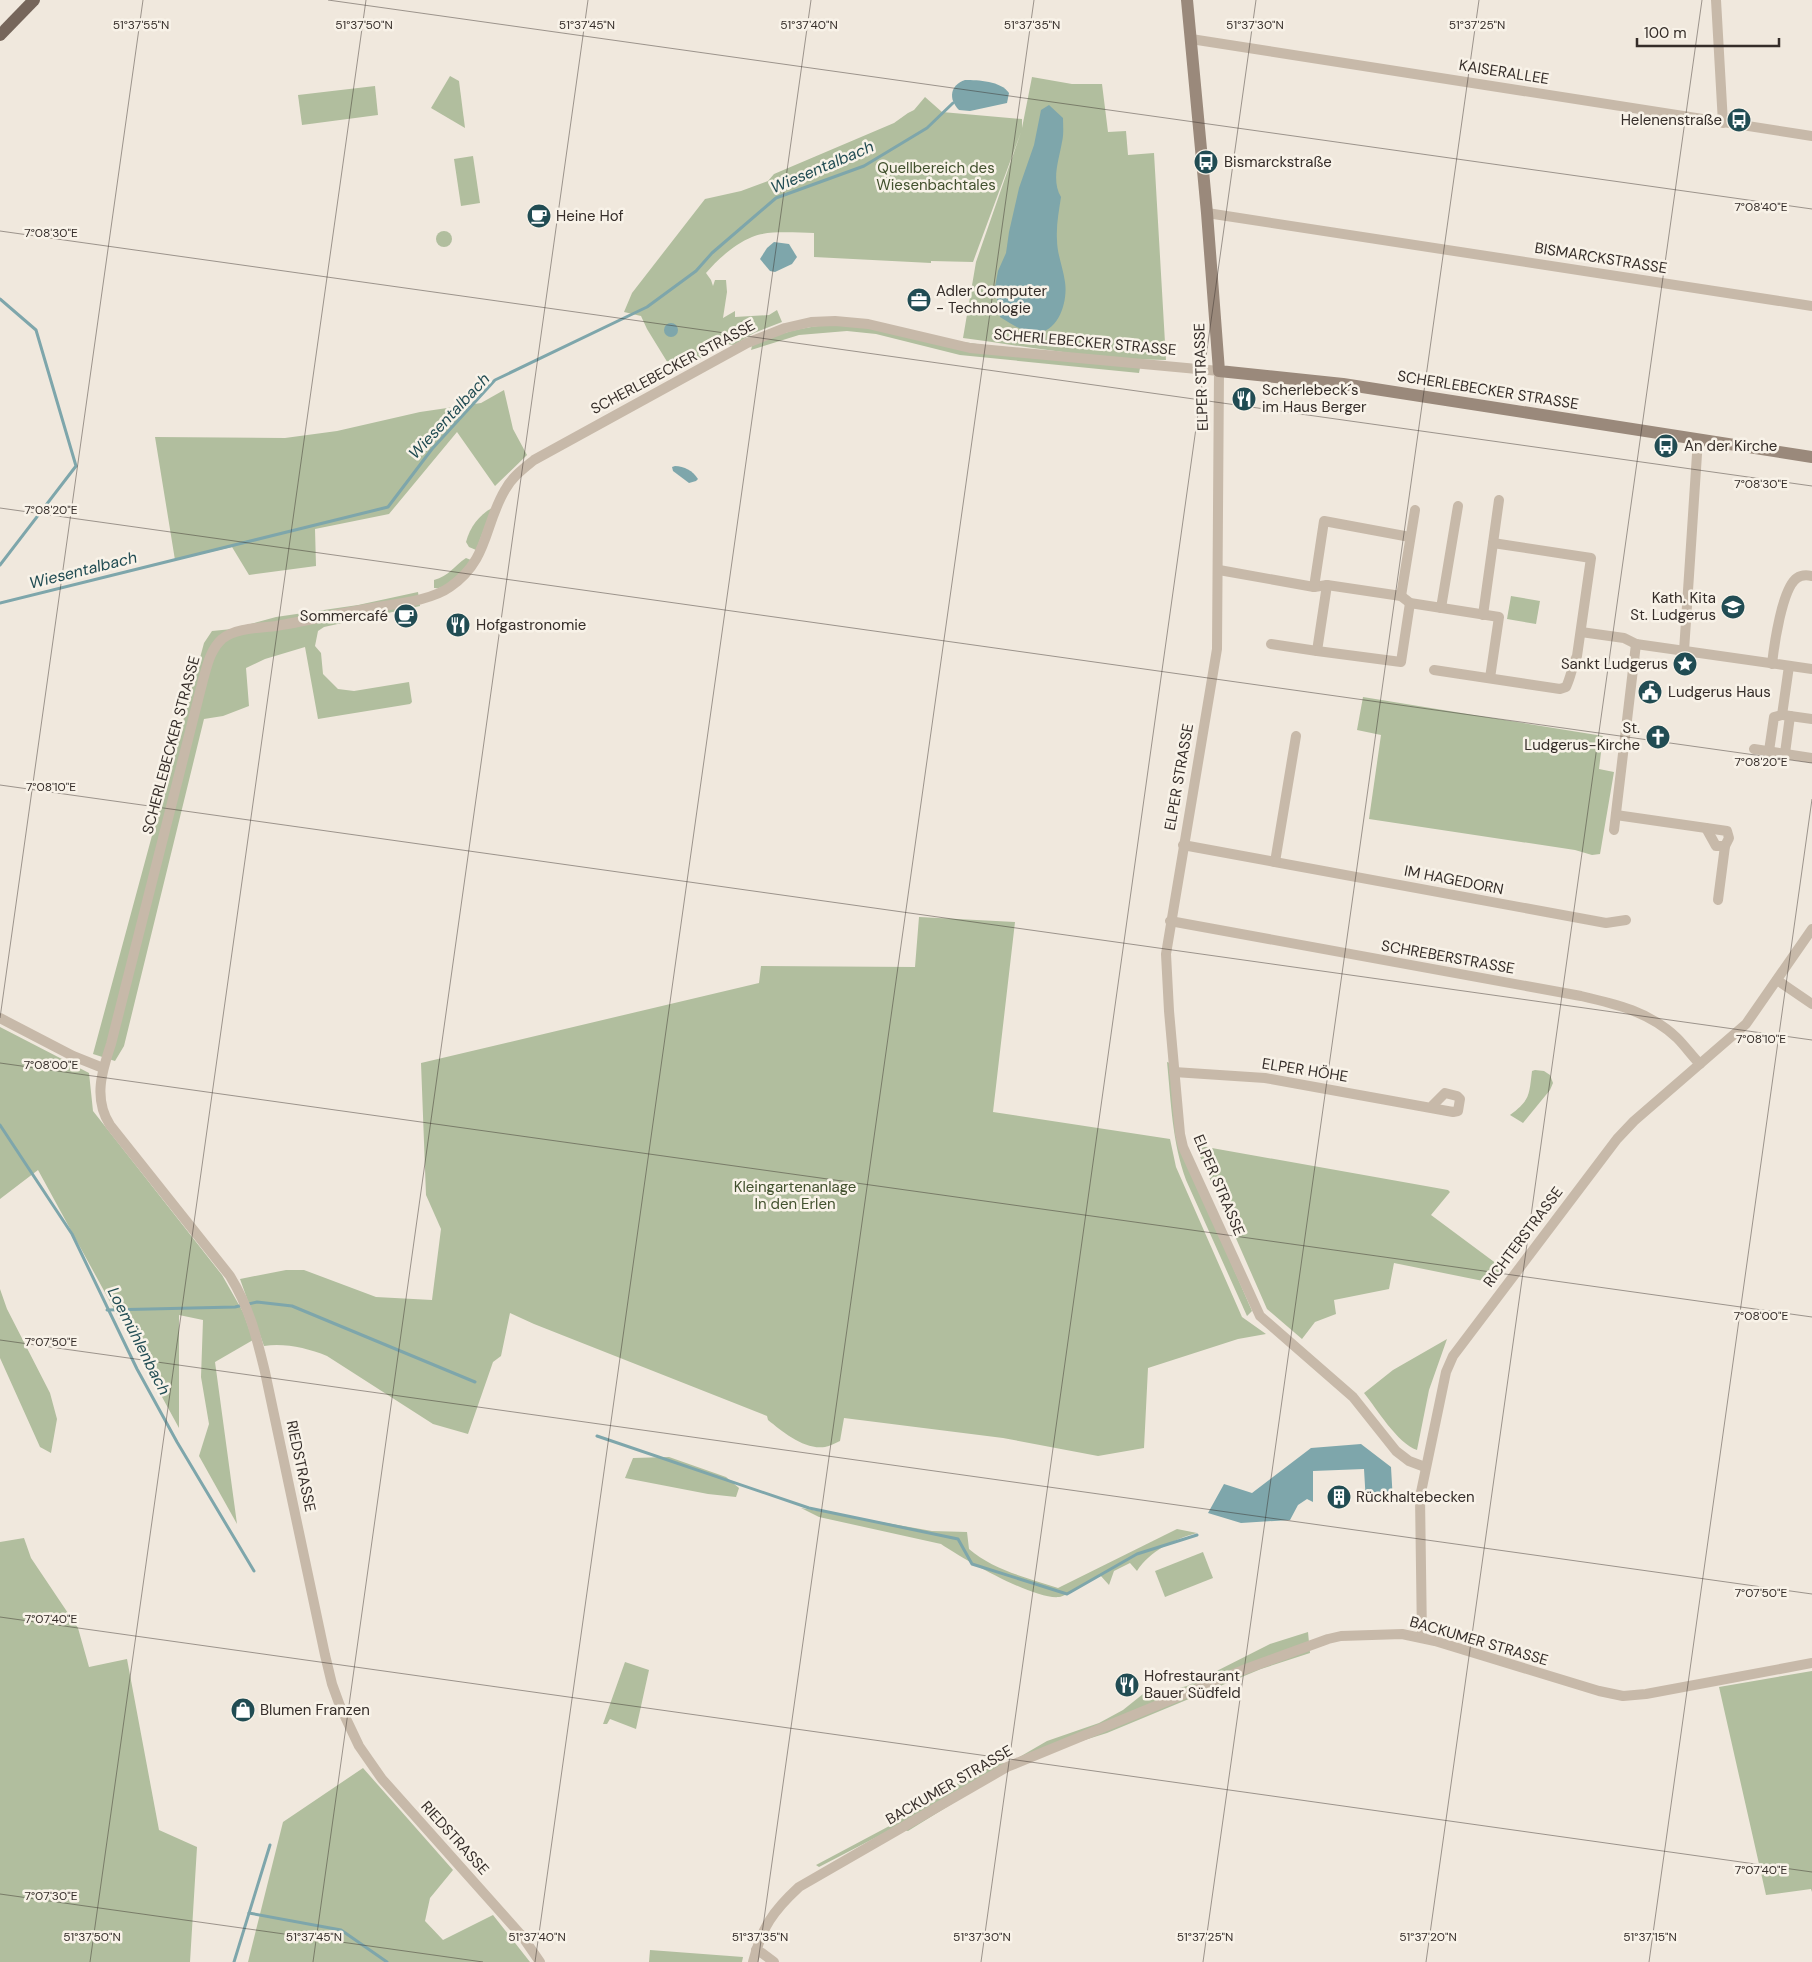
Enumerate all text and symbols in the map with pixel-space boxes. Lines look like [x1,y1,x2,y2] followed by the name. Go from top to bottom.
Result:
[1637,15,1780,47] scale bar
[113,17,169,33] text: 51°37'55"N
[335,17,393,33] text: 51°37'50"N
[559,17,615,33] text: 51°37'45"N
[780,17,838,33] text: 51°37'40"N
[1004,17,1060,33] text: 51°37'35"N
[1226,17,1284,33] text: 51°37'30"N
[1449,17,1505,33] text: 51°37'25"N
[1644,23,1687,43] text: 100 m
[1457,55,1551,89] street label: KAISERALLEE
[1726,107,1752,133] bus stop icon: Helenenstraße
[1621,110,1722,130] place label: Helenenstraße
[767,136,877,198] water label: Wiesentalbach
[1193,149,1219,175] bus stop icon: Bismarckstraße
[1224,152,1332,172] place label: Bismarckstraße
[876,158,996,195] park label: Quellbereich des Wiesenbachtales
[1734,199,1788,215] text: 7°08'40"E
[526,203,552,229] cafe icon: Heine Hof
[556,206,624,226] place label: Heine Hof
[24,225,78,241] text: 7°08'30"E
[1533,238,1669,278] street label: BISMARCKSTRASSE
[936,281,1048,318] place label: Adler Computer - Technologie
[906,287,932,313] office icon: Adler Computer - Technologie
[587,315,759,419] street label: SCHERLEBECKER STRASSE
[1189,323,1213,431] street label: ELPER STRASSE
[993,324,1177,360] street label: SCHERLEBECKER STRASSE
[1396,366,1580,414] street label: SCHERLEBECKER STRASSE
[404,369,494,463] water label: Wiesentalbach
[1262,380,1367,417] place label: Scherlebeck´s im Haus Berger
[1231,386,1257,412] restaurant icon: Scherlebeck´s im Haus Berger
[1653,433,1679,459] bus stop icon: An der Kirche
[1684,436,1777,456] place label: An der Kirche
[1734,476,1788,492] text: 7°08'30"E
[24,502,78,518] text: 7°08'20"E
[27,546,139,594] water label: Wiesentalbach
[1630,588,1716,625] place label: Kath. Kita St. Ludgerus
[1720,594,1746,620] school or university icon: Kath. Kita St. Ludgerus
[393,603,419,629] cafe icon: Sommercafé
[300,606,388,626] place label: Sommercafé
[445,612,471,638] restaurant icon: Hofgastronomie
[476,615,586,635] place label: Hofgastronomie
[1672,651,1698,677] place icon: Sankt Ludgerus
[138,654,204,836] street label: SCHERLEBECKER STRASSE
[1561,654,1668,674] place label: Sankt Ludgerus
[1637,679,1663,705] public building icon: Ludgerus Haus
[1668,682,1771,702] place label: Ludgerus Haus
[1524,718,1640,755] place label: St. Ludgerus-Kirche
[1160,722,1198,832] street label: ELPER STRASSE
[1645,724,1671,750] church icon: St. Ludgerus-Kirche
[1734,754,1788,770] text: 7°08'20"E
[26,779,76,795] text: 7°08'10"E
[1403,861,1505,899] street label: IM HAGEDORN
[1380,935,1516,979] street label: SCHREBERSTRASSE
[1736,1031,1786,1047] text: 7°08'10"E
[1260,1053,1350,1087] street label: ELPER HÖHE
[24,1057,79,1073] text: 7°08'00"E
[1189,1131,1249,1239] street label: ELPER STRASSE
[734,1177,856,1214] park label: Kleingartenanlage In den Erlen
[1479,1183,1567,1291] street label: RICHTERSTRASSE
[103,1283,175,1399] water label: Loemühlenbach
[1734,1308,1789,1324] text: 7°08'00"E
[25,1334,78,1350] text: 7°07'50"E
[282,1419,320,1513] street label: RIEDSTRASSE
[1326,1484,1352,1510] building icon: Rückhaltebecken
[1356,1487,1475,1507] place label: Rückhaltebecken
[1735,1585,1788,1601] text: 7°07'50"E
[25,1611,77,1627] text: 7°07'40"E
[1407,1612,1551,1670] street label: BACKUMER STRASSE
[1144,1666,1241,1703] place label: Hofrestaurant Bauer Südfeld
[1114,1672,1140,1698] restaurant icon: Hofrestaurant Bauer Südfeld
[230,1697,256,1723] shop icon: Blumen Franzen
[260,1700,370,1720] place label: Blumen Franzen
[882,1741,1016,1829] street label: BACKUMER STRASSE
[417,1797,493,1879] street label: RIEDSTRASSE
[1735,1862,1787,1878] text: 7°07'40"E
[25,1888,78,1904] text: 7°07'30"E
[63,1929,121,1945] text: 51°37'50"N
[286,1929,342,1945] text: 51°37'45"N
[508,1929,566,1945] text: 51°37'40"N
[732,1929,788,1945] text: 51°37'35"N
[953,1929,1011,1945] text: 51°37'30"N
[1177,1929,1233,1945] text: 51°37'25"N
[1399,1929,1457,1945] text: 51°37'20"N
[1623,1929,1677,1945] text: 51°37'15"N

